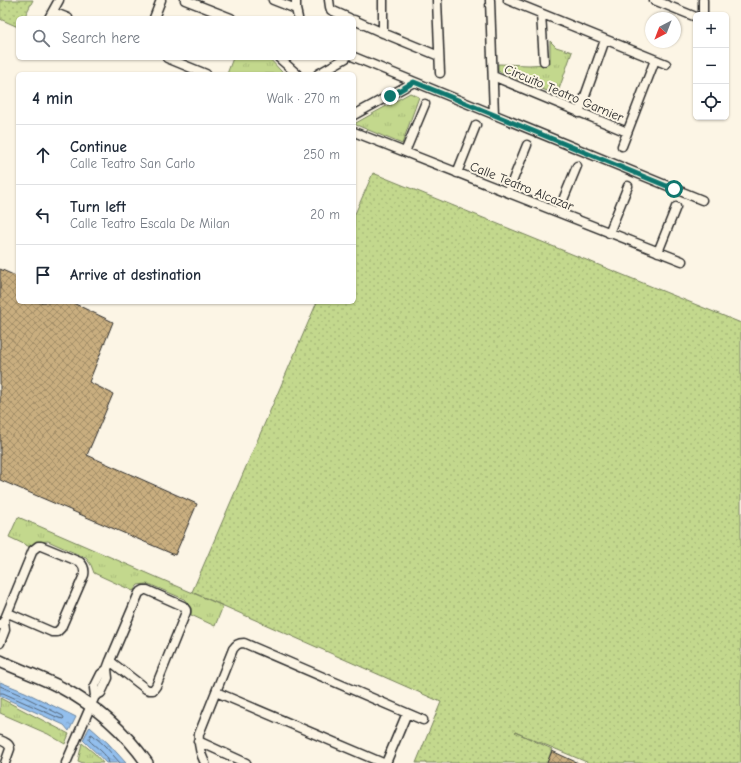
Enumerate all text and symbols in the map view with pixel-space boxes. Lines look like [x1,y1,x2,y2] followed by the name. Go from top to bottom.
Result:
[645,12,681,48] north arrow
[693,12,729,120] map controls
[693,12,729,48] button: +
[16,16,356,60] search box
[30,27,52,49] icon: search
[62,29,140,47] text: Search here
[693,48,729,84] button: −
[502,61,627,125] street label: Circuito Teatro Garnier
[693,84,729,120] button: locate
[381,87,399,105] route end
[32,89,73,108] text: 4 min
[267,91,340,106] text: Walk · 270 m
[70,138,127,156] text: Continue
[32,144,54,166] icon: ahead
[303,147,340,162] text: 250 m
[70,156,195,171] text: Calle Teatro San Carlo
[468,158,577,214] street label: Calle Teatro Alcazar
[665,180,683,198] route start
[70,198,126,216] text: Turn left
[32,204,54,226] icon: left
[310,207,340,222] text: 20 m
[70,216,230,231] text: Calle Teatro Escala De Milan
[32,264,54,286] icon: arrive
[70,266,201,284] text: Arrive at destination

